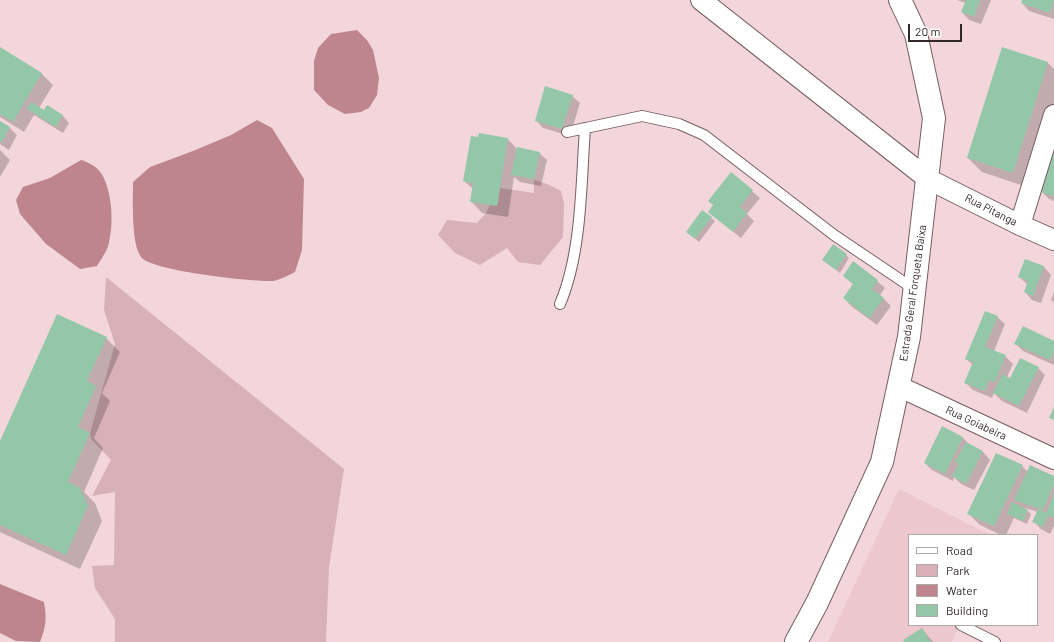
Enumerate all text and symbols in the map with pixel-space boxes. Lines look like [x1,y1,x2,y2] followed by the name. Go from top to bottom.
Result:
[910,16,964,42] scale bar
[915,24,941,38] text: 20 m
[963,191,1019,229] street label: Rua Pitanga
[897,224,929,362] street label: Estrada Geral Forqueta Baixa
[943,403,1009,443] street label: Rua Goiabeira
[908,534,1038,626] legend
[946,543,973,557] text: Road
[946,563,970,577] text: Park
[946,583,977,597] text: Water
[946,603,988,617] text: Building

